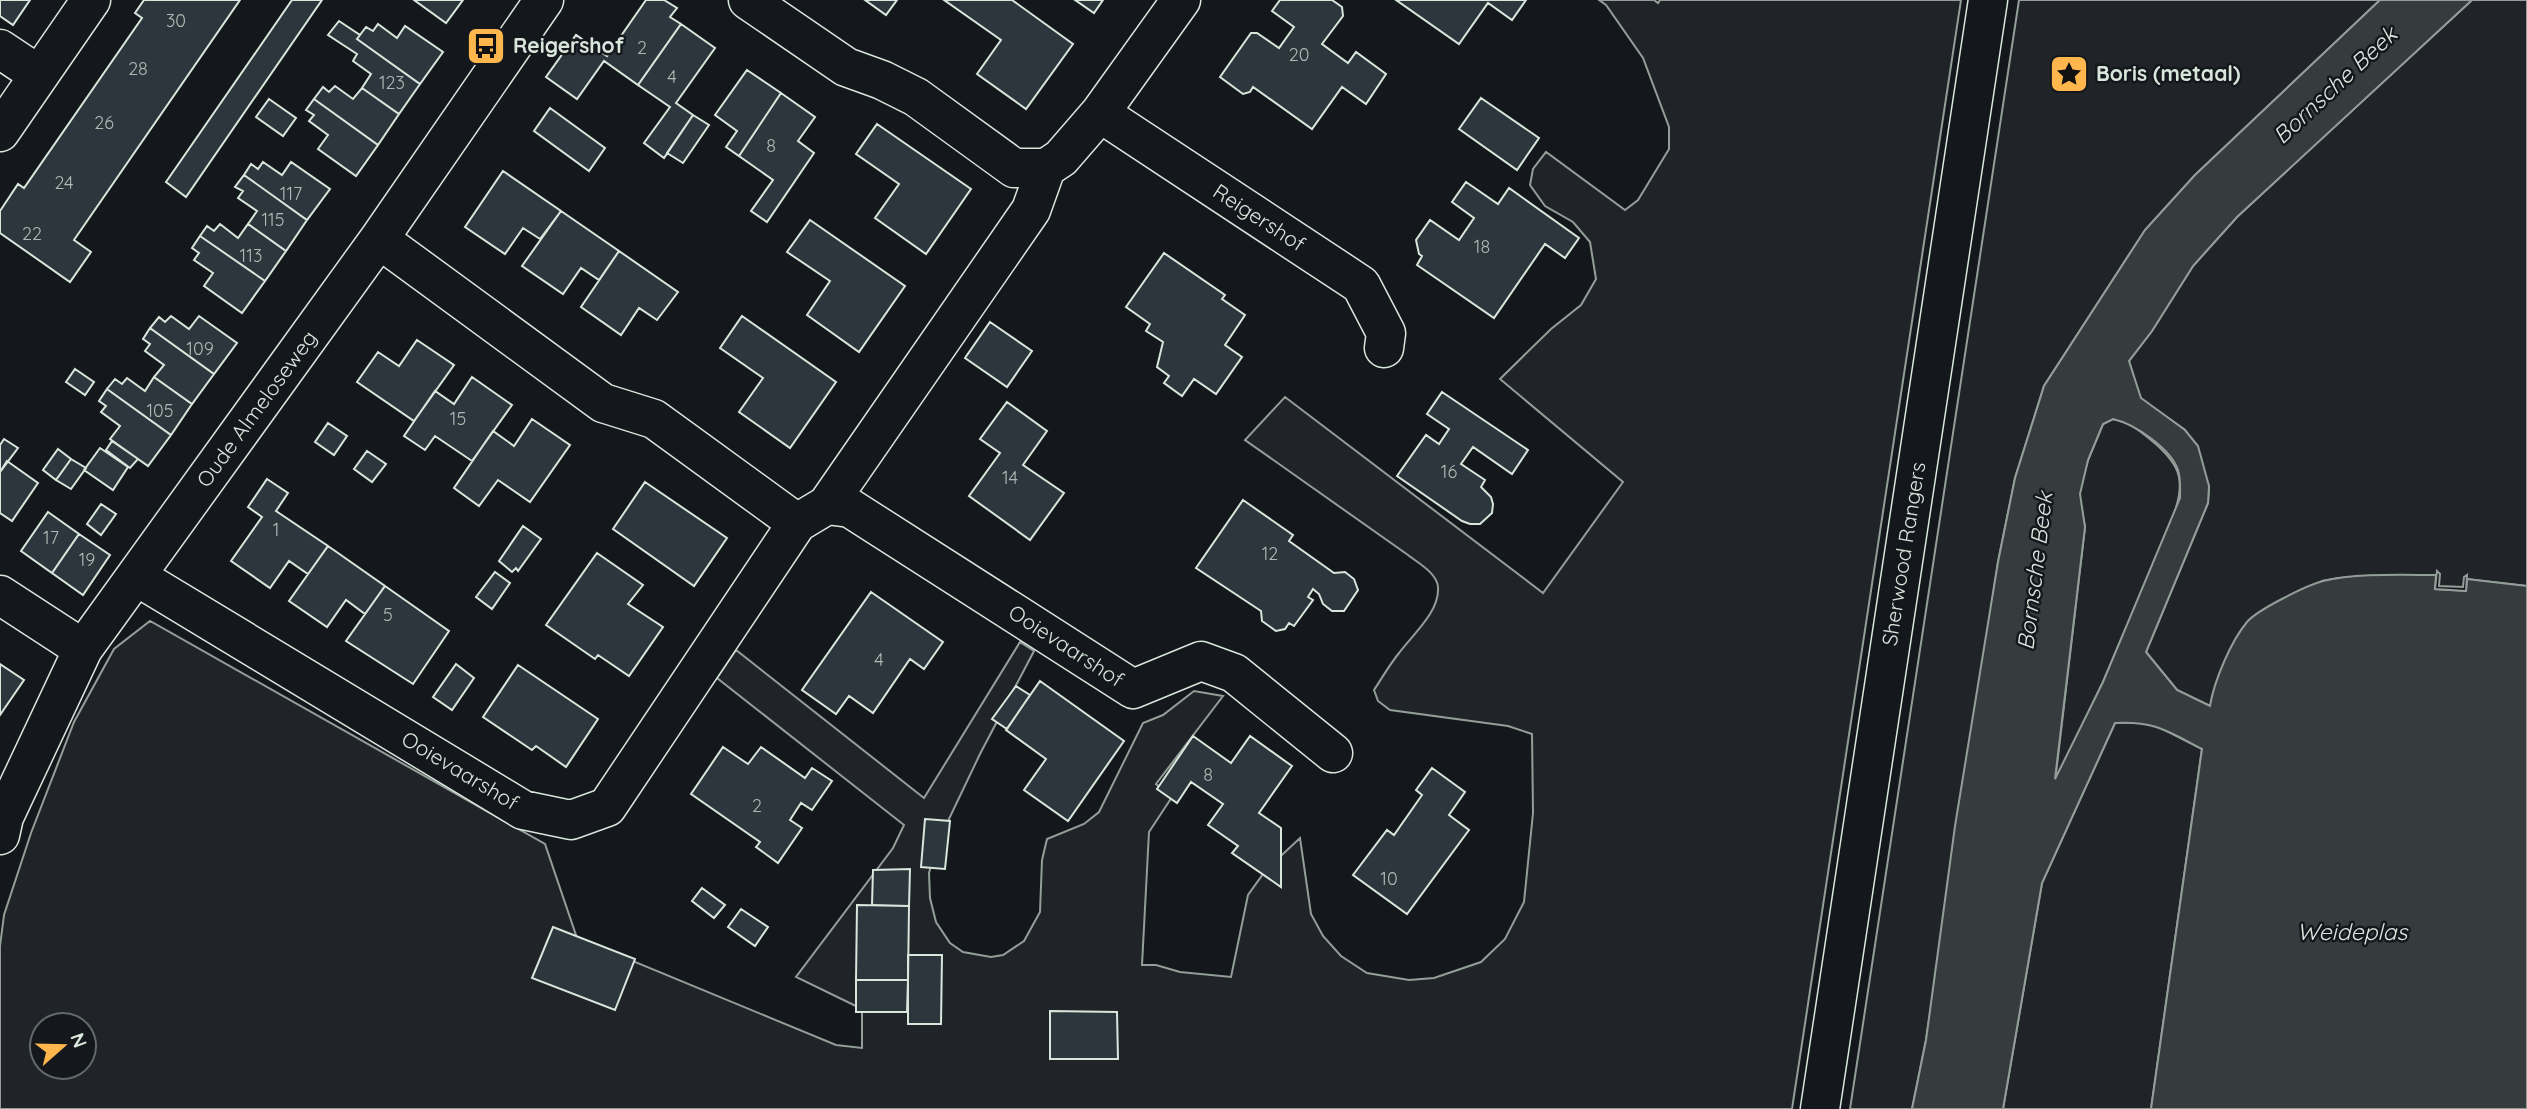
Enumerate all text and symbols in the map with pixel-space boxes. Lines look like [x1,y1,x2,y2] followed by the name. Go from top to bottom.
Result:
[166,9,186,32] house number: 30
[2267,19,2404,150] water label: Bornsche Beek
[465,25,507,67] bus stop icon: Reigershof
[513,32,625,58] place label: Reigershof
[637,36,647,59] house number: 2
[1289,43,1309,66] house number: 20
[2048,53,2090,95] place icon: Boris (metaal)
[128,57,148,80] house number: 28
[2096,60,2241,86] place label: Boris (metaal)
[667,65,677,88] house number: 4
[379,71,405,94] house number: 123
[94,111,114,134] house number: 26
[766,134,776,157] house number: 8
[54,171,74,194] house number: 24
[1208,178,1311,257] street label: Reigershof
[280,182,302,205] house number: 117
[261,208,285,231] house number: 115
[22,222,42,245] house number: 22
[1474,235,1490,258] house number: 18
[240,244,262,267] house number: 113
[191,325,322,492] street label: Oude Almeloseweg
[186,337,214,360] house number: 109
[146,399,174,422] house number: 105
[450,407,466,430] house number: 15
[1441,460,1457,483] house number: 16
[1876,460,1930,648] street label: Sherwood Rangers
[1002,466,1018,489] house number: 14
[2010,488,2059,652] water label: Bornsche Beek
[273,518,279,541] house number: 1
[43,526,59,549] house number: 17
[1262,542,1278,565] house number: 12
[79,548,95,571] house number: 19
[1004,598,1129,692] street label: Ooievaarshof
[383,603,393,626] house number: 5
[874,648,884,671] house number: 4
[397,725,524,816] street label: Ooievaarshof
[1203,763,1213,786] house number: 8
[752,794,762,817] house number: 2
[1380,867,1398,890] house number: 10
[2297,917,2410,946] water label: Weideplas
[28,1011,98,1081] north arrow
[65,1030,93,1051] text: N

